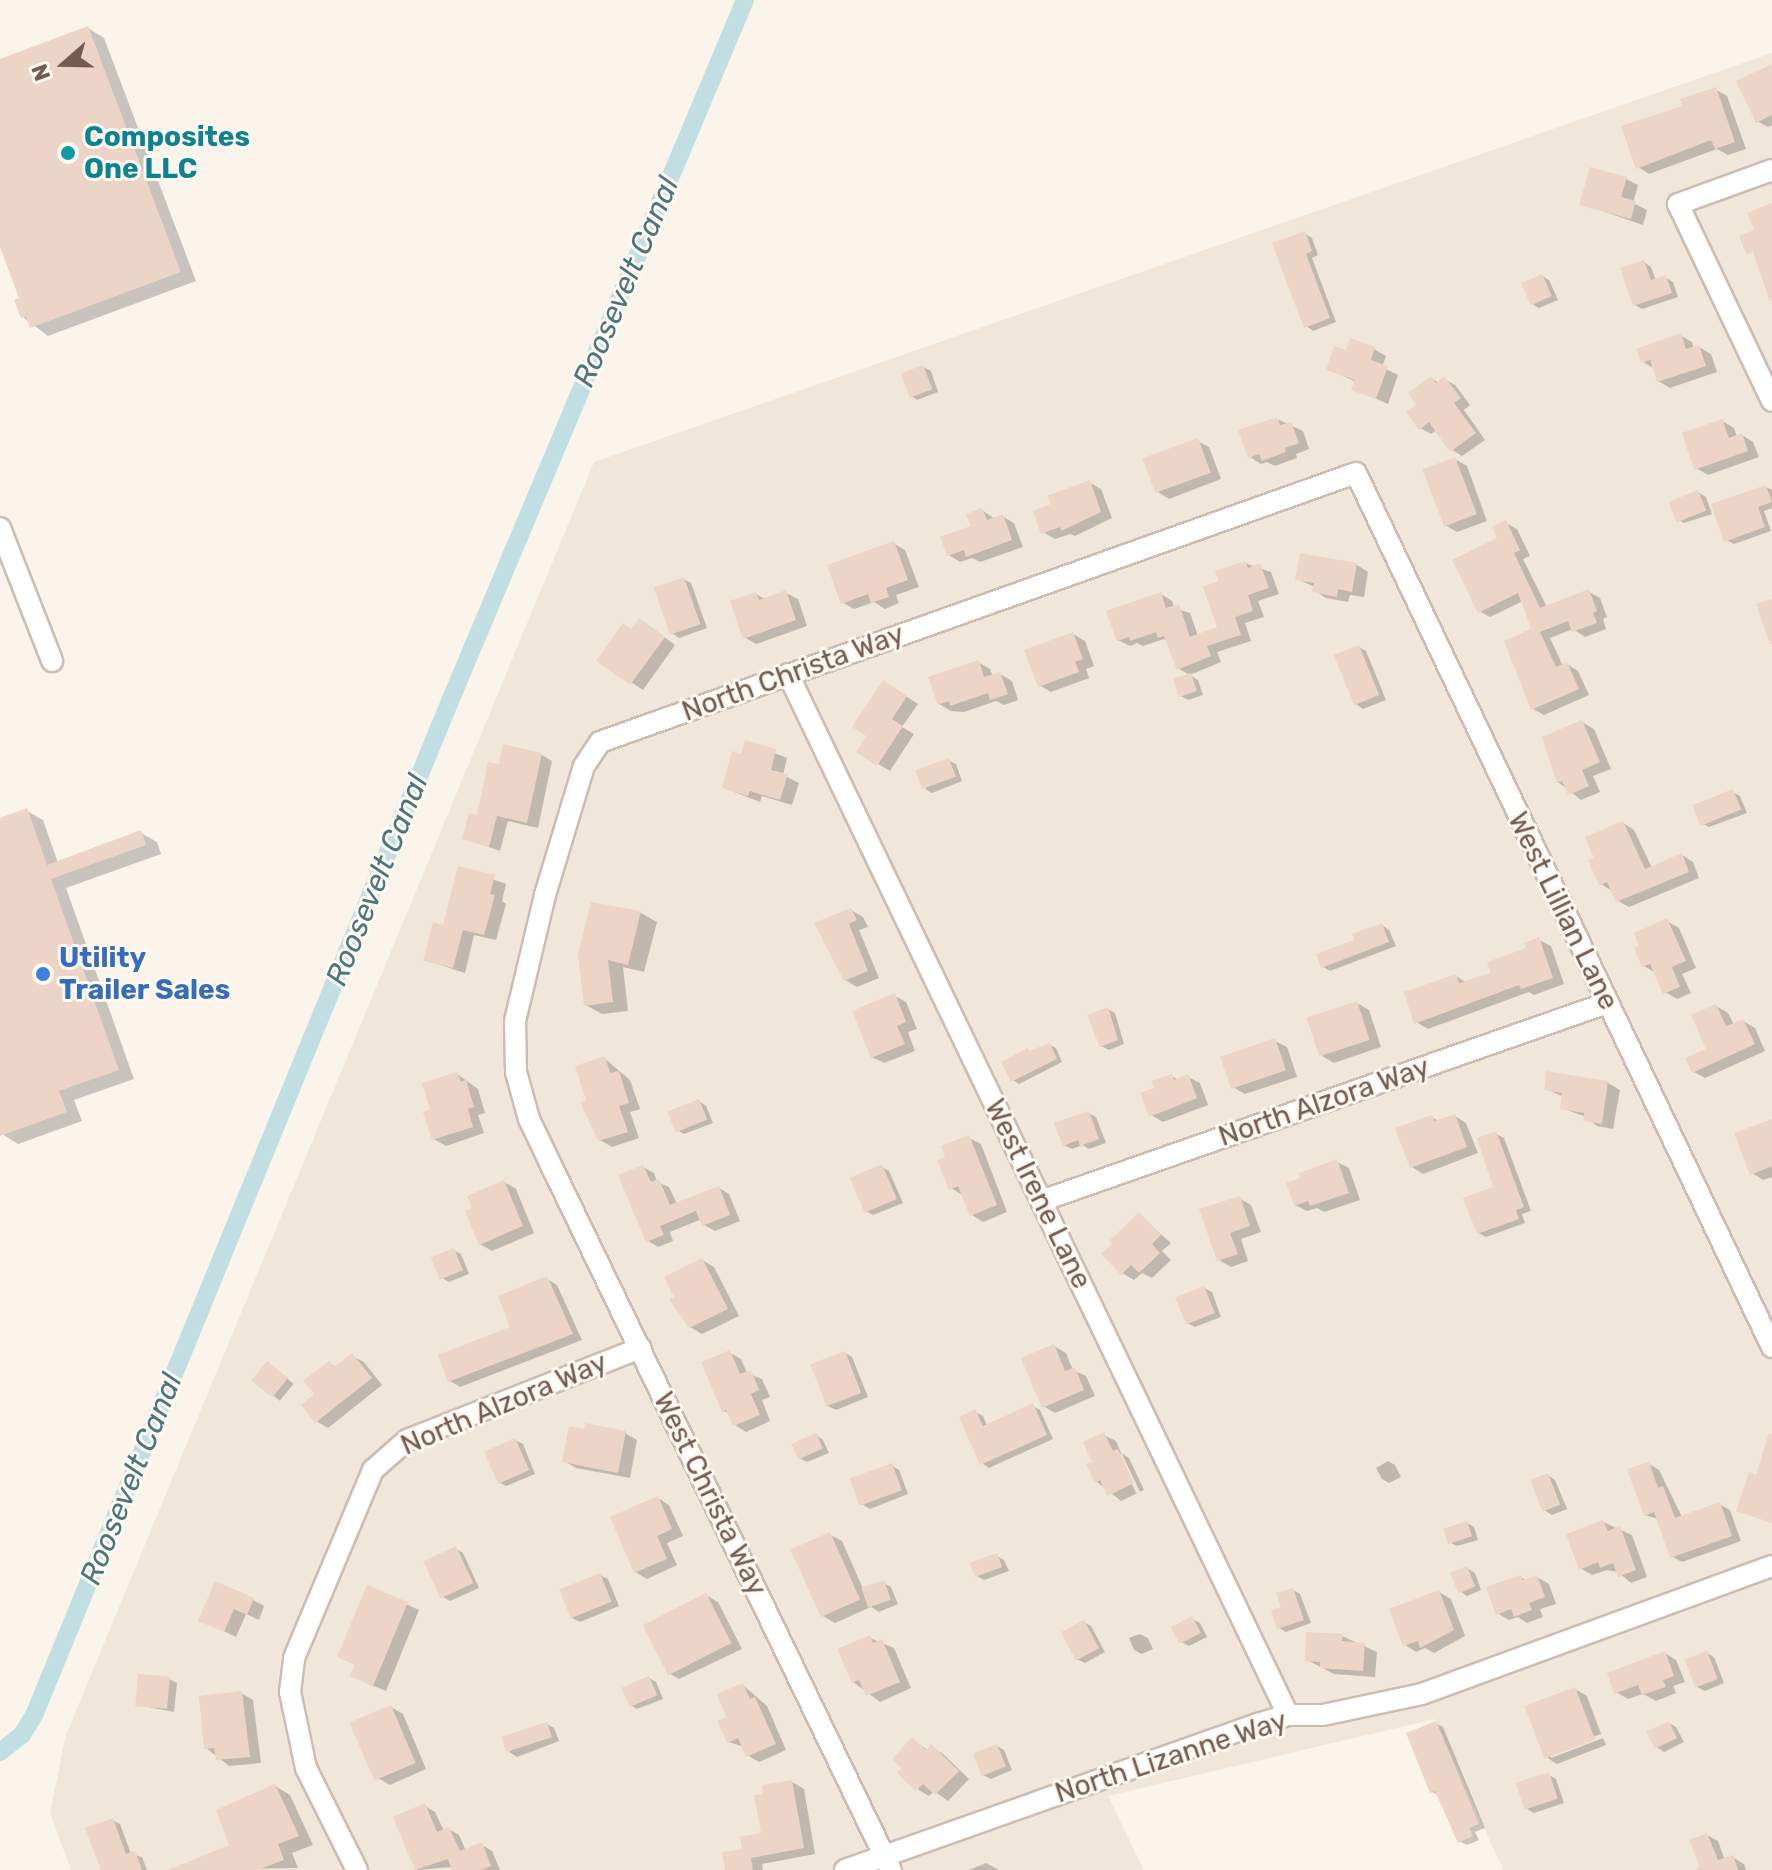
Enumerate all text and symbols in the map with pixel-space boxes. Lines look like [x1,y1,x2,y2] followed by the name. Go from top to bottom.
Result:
[24,24,104,104] north arrow
[26,60,56,84] text: N
[84,120,250,186] place label: Composites One LLC
[59,144,77,162] marker: Composites One LLC
[565,171,687,393] water label: Roosevelt Canal
[677,617,909,729] street label: North Christa Way
[318,769,436,991] water label: Roosevelt Canal
[1501,807,1625,1015] street label: West Lillian Lane
[59,941,231,1007] place label: Utility Trailer Sales
[34,965,52,983] marker: Utility Trailer Sales
[1214,1050,1434,1154] street label: North Alzora Way
[978,1094,1098,1294] street label: West Irene Lane
[395,1345,613,1463] street label: North Alzora Way
[72,1368,190,1590] water label: Roosevelt Canal
[646,1387,774,1601] street label: West Christa Way
[1051,1704,1291,1810] street label: North Lizanne Way

